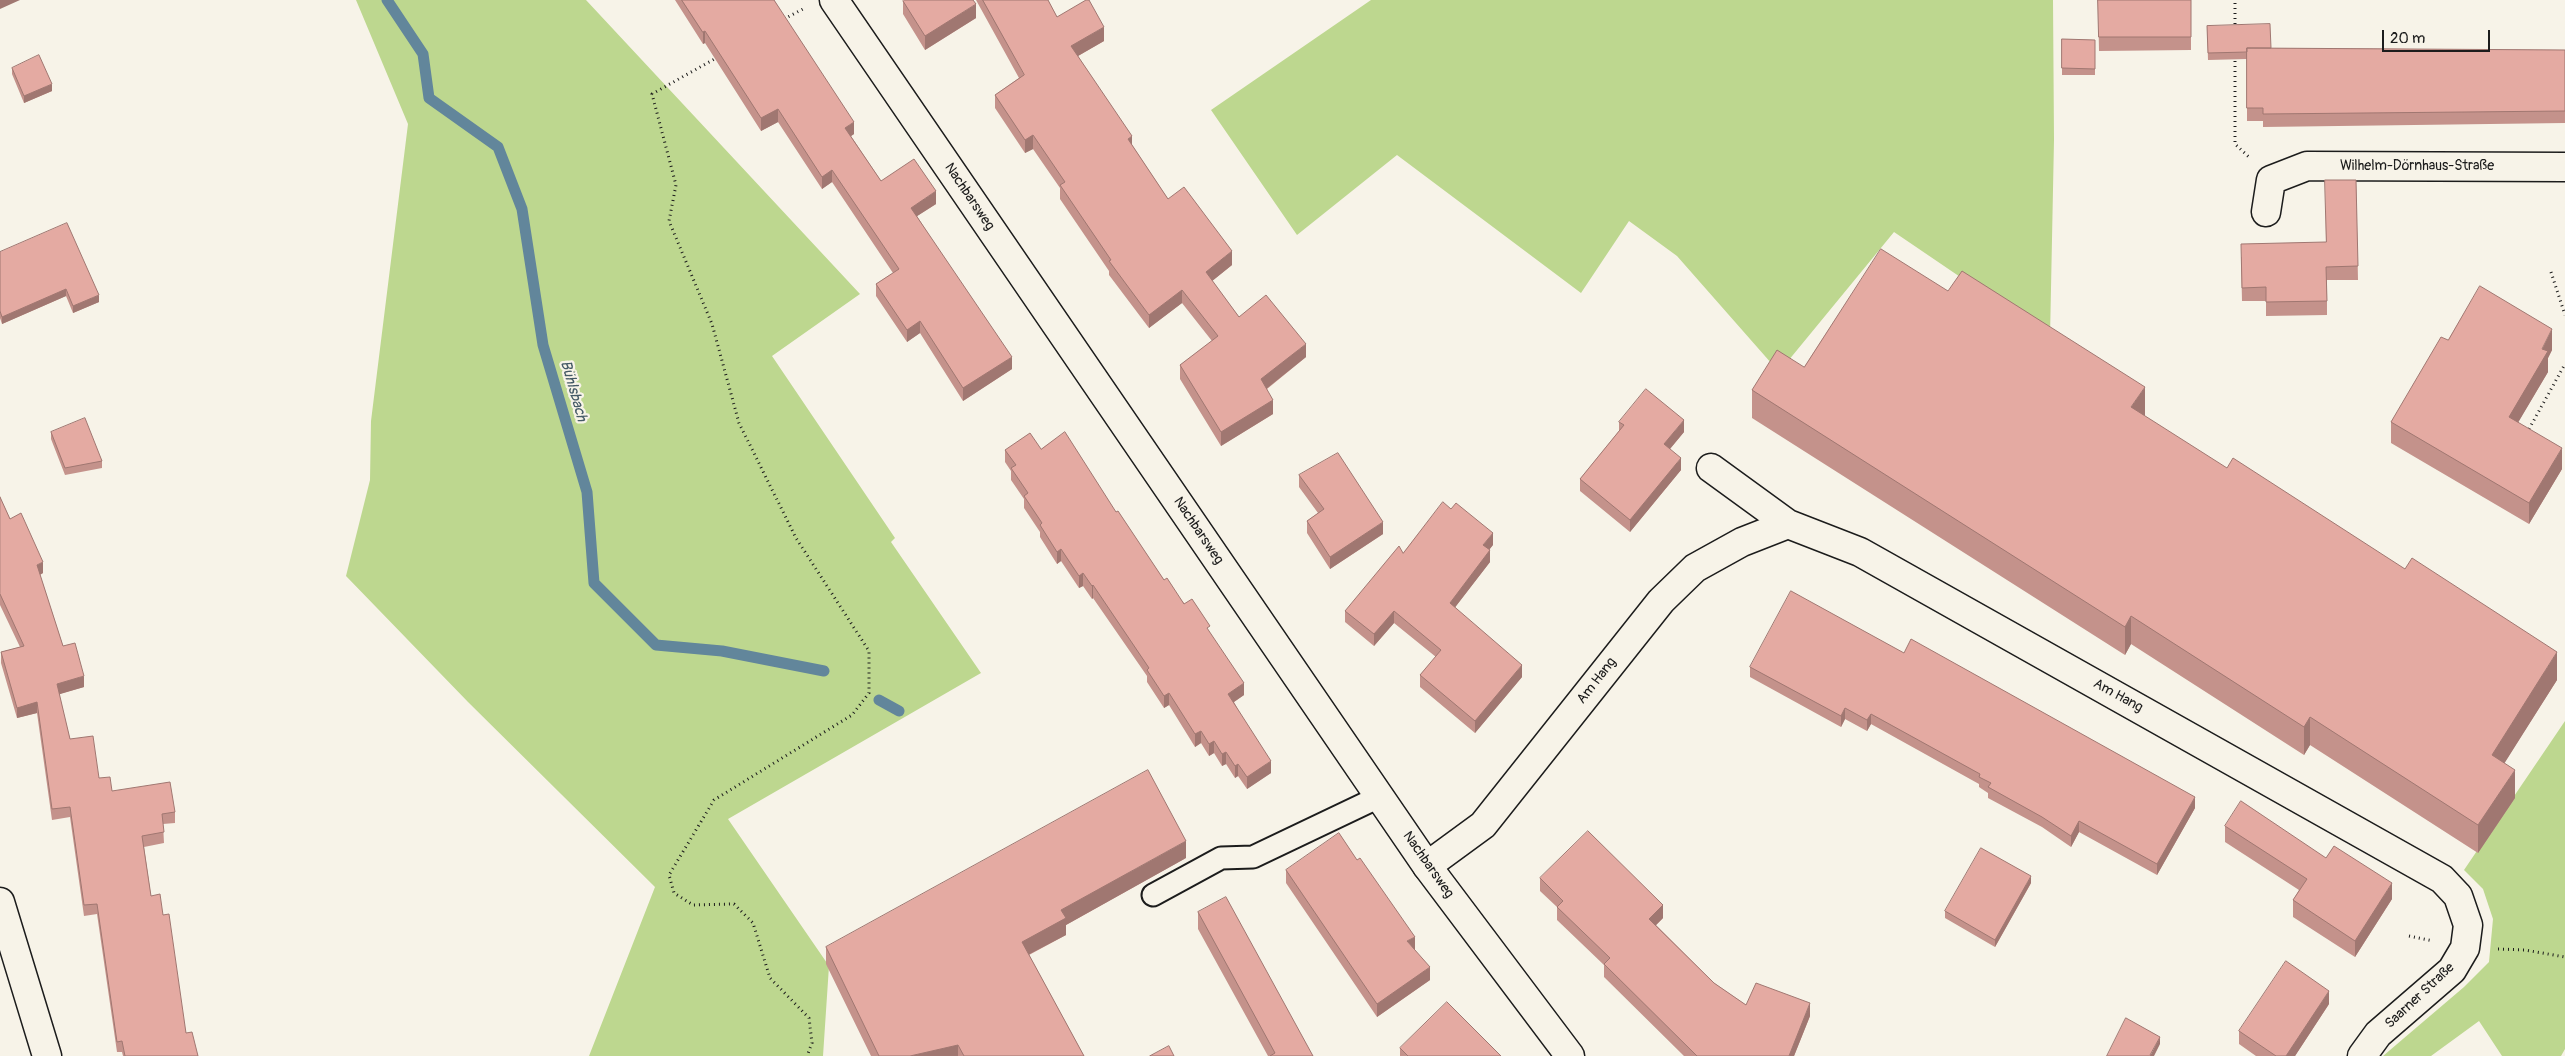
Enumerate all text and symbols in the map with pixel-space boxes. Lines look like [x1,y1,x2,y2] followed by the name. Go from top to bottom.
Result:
[2385,20,2492,52] scale bar
[2390,29,2425,48] text: 20 m
[2340,158,2494,174] street label: Wilhelm-Dörnhaus-Straße
[940,160,998,234] street label: Nachbarsweg
[556,358,590,424] water label: Bühlsbach
[1169,494,1227,568] street label: Nachbarsweg
[1574,654,1620,708] street label: Am Hang
[2090,676,2146,716] street label: Am Hang
[1399,828,1457,902] street label: Nachbarsweg
[2382,960,2458,1032] street label: Saarner Straße

